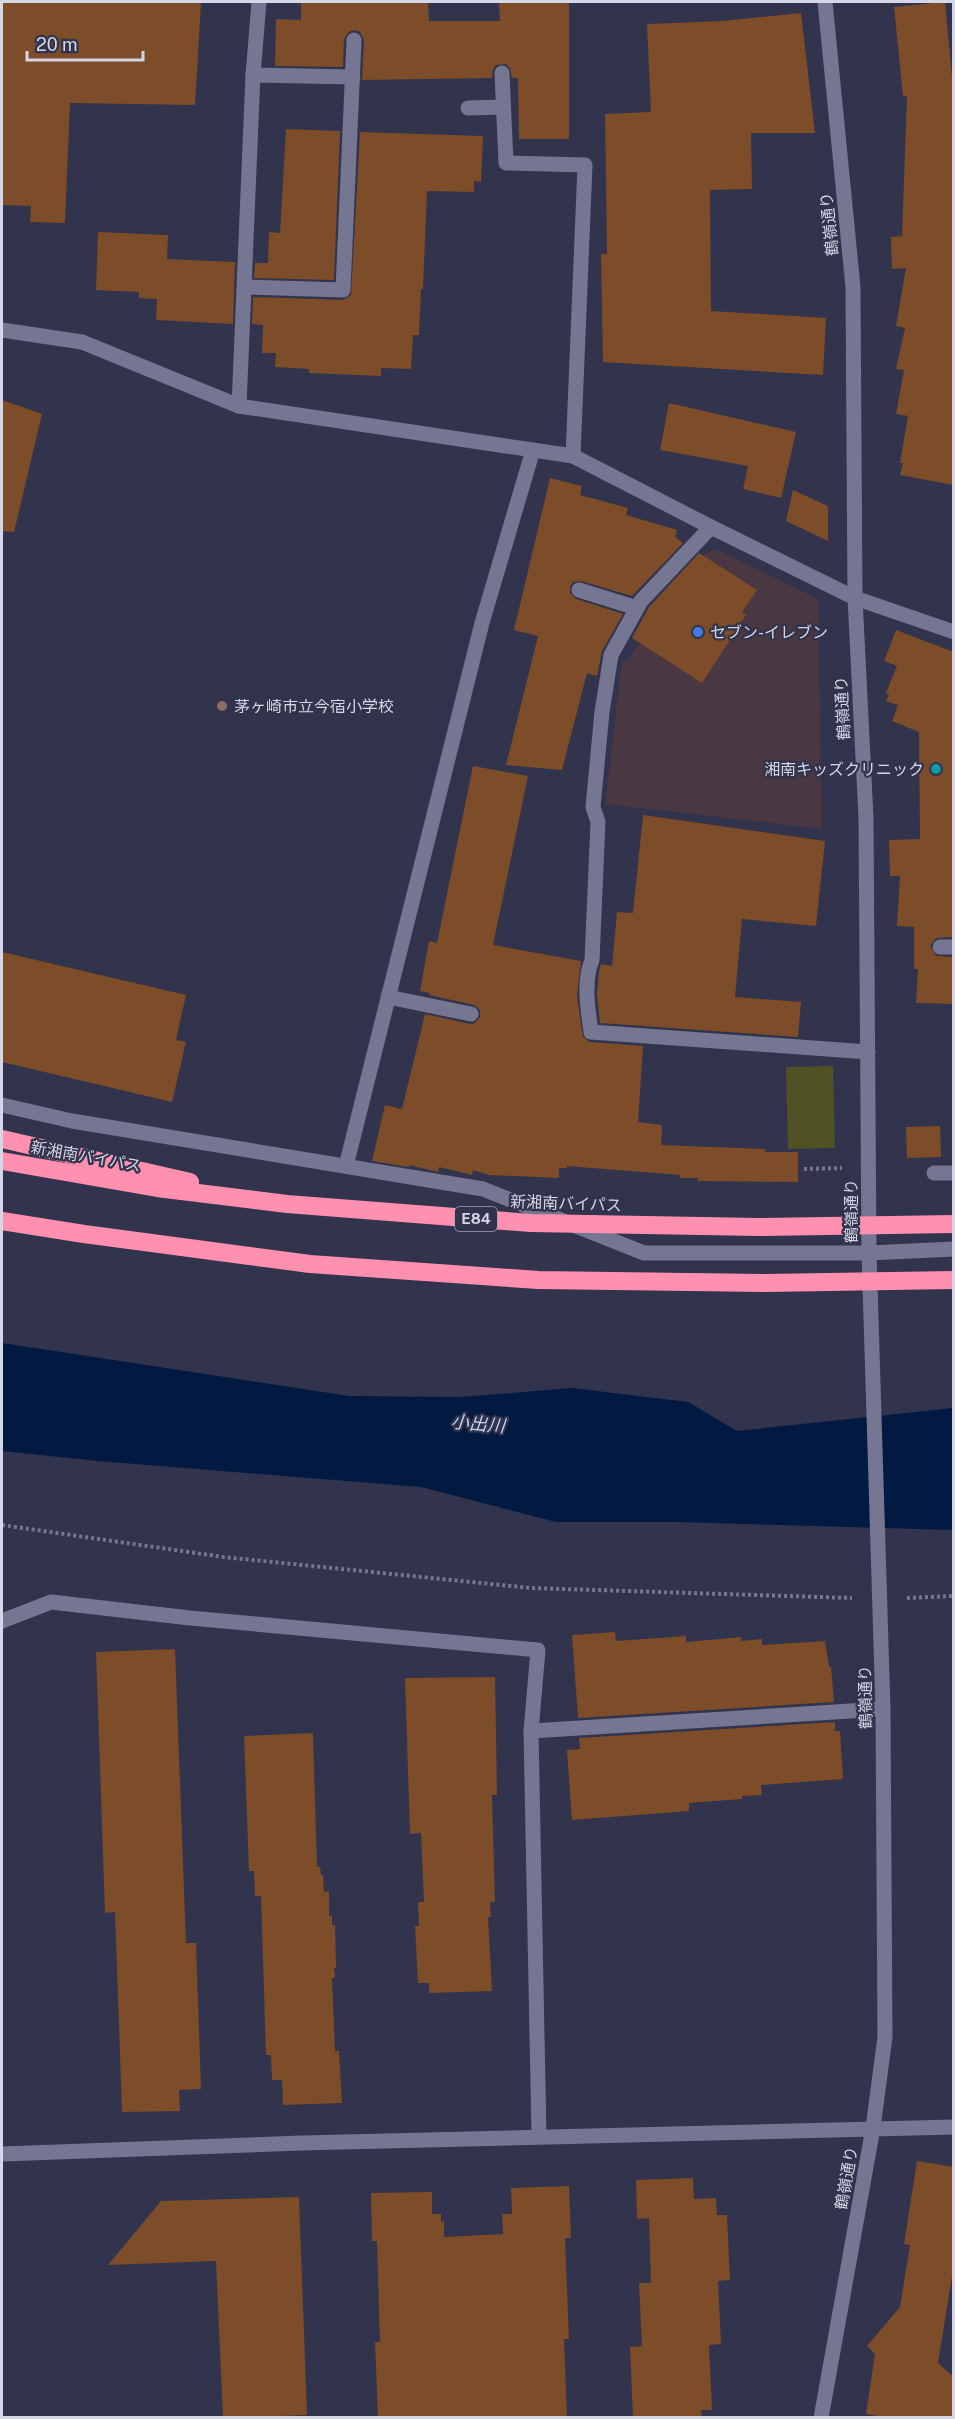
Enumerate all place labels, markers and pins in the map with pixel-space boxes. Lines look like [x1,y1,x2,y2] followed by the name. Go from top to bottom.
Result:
[710,623,828,642] place label: セブン-イレブン
[691,625,705,639] marker: セブン-イレブン
[234,697,394,716] place label: 茅ヶ崎市立今宿小学校
[215,699,229,713] marker: 茅ヶ崎市立今宿小学校
[764,760,924,779] place label: 湘南キッズクリニック
[929,762,943,776] marker: 湘南キッズクリニック

